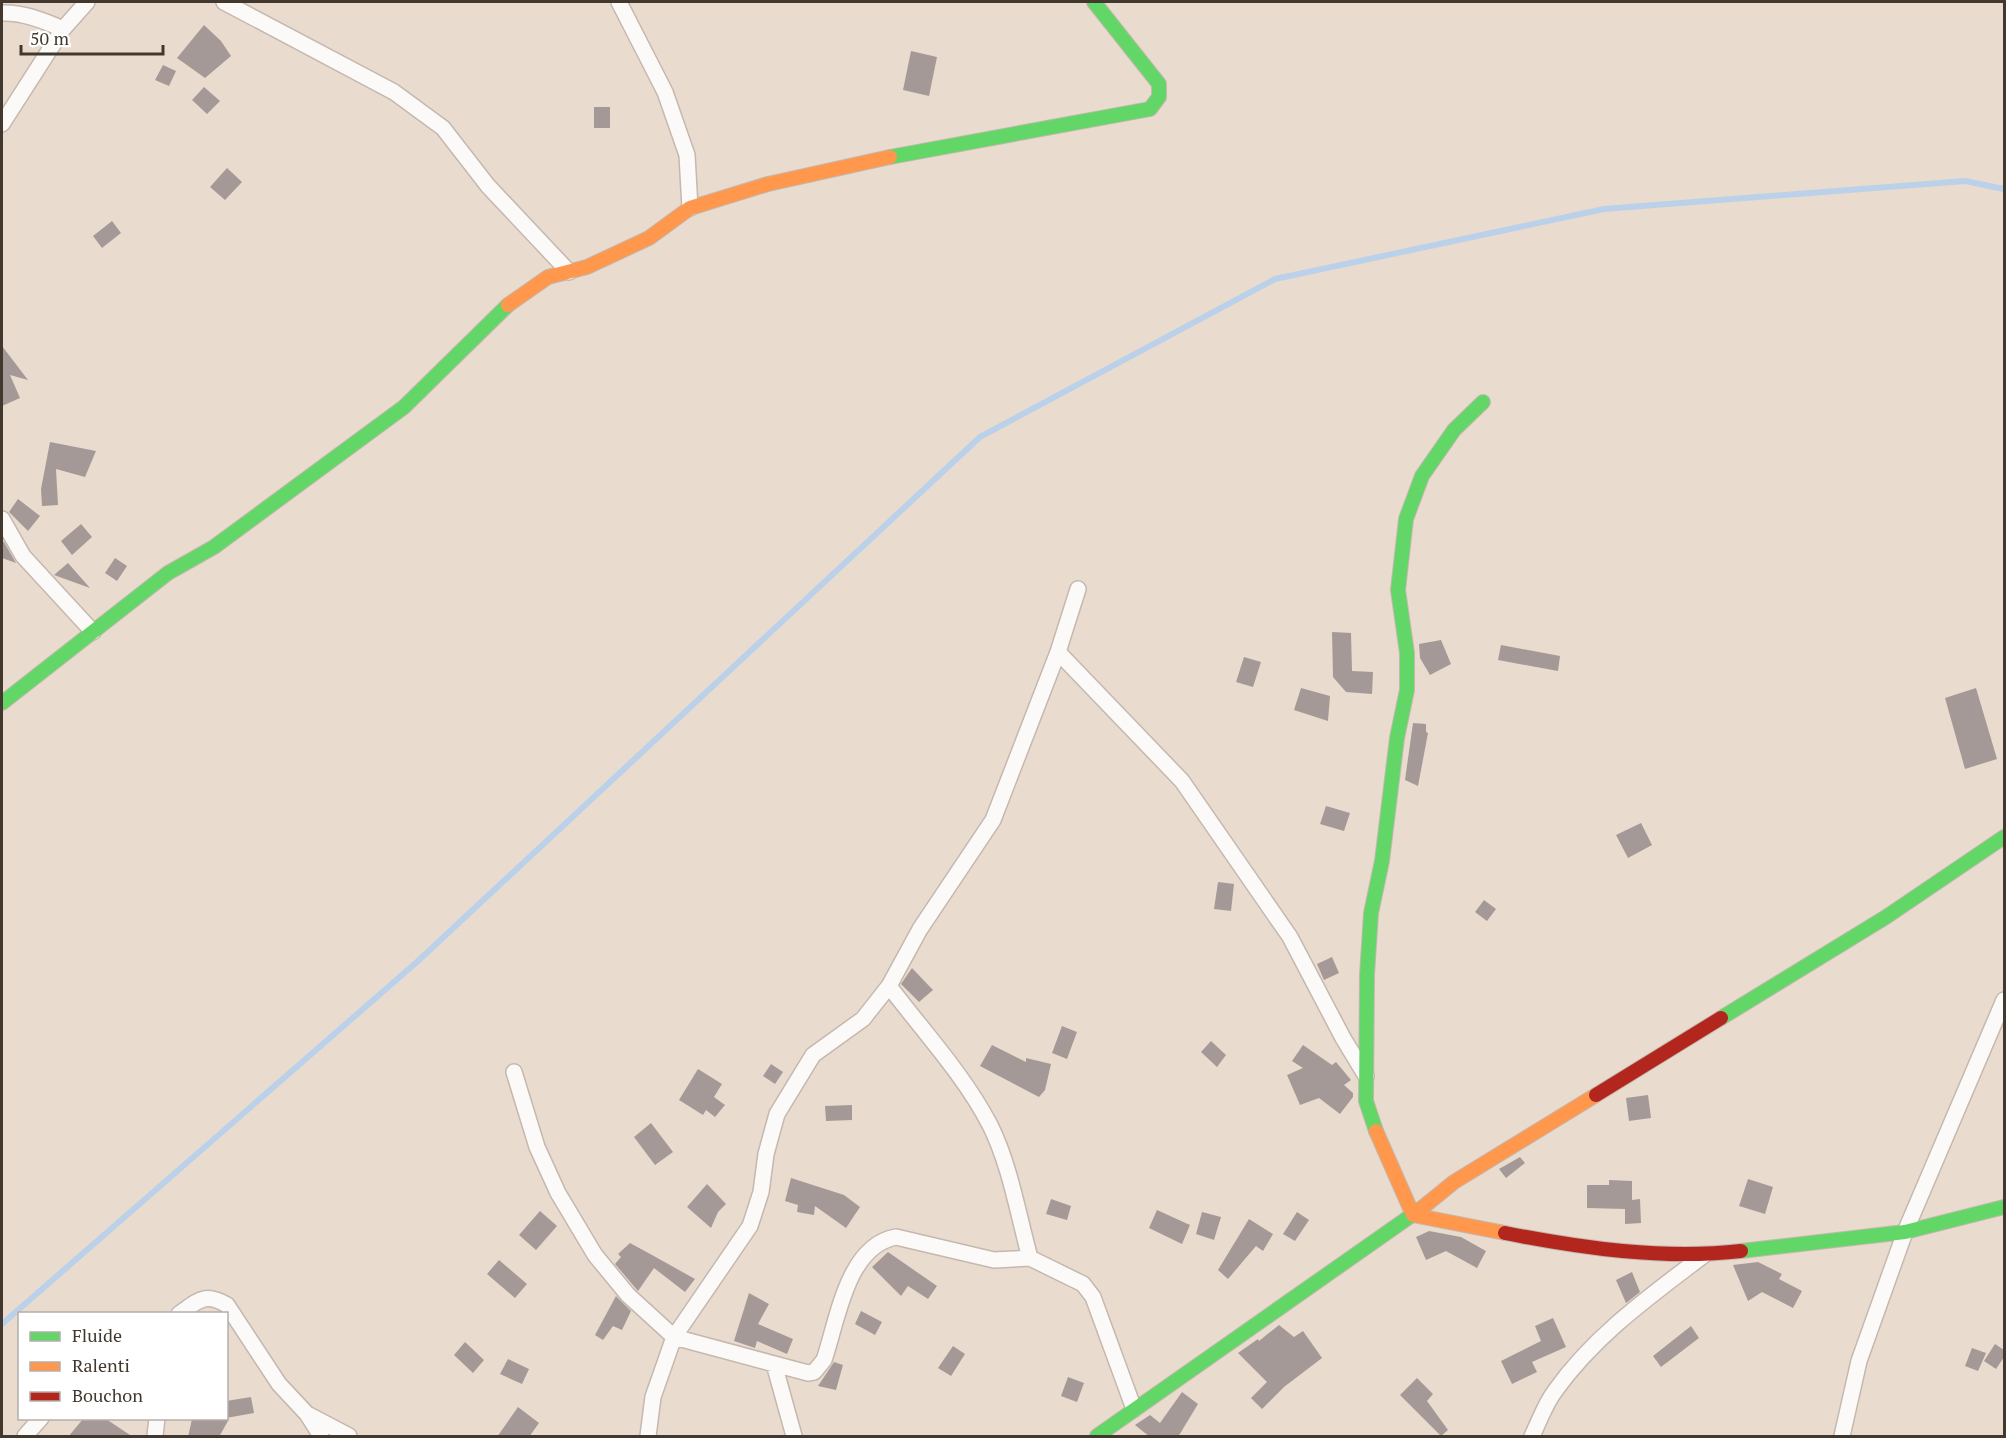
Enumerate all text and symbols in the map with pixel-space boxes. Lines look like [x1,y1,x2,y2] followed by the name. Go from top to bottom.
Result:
[21,18,164,56] scale bar
[30,26,70,50] text: 50 m
[18,1312,228,1420] legend
[72,1323,122,1347] text: Fluide
[72,1353,130,1377] text: Ralenti
[72,1383,143,1407] text: Bouchon

